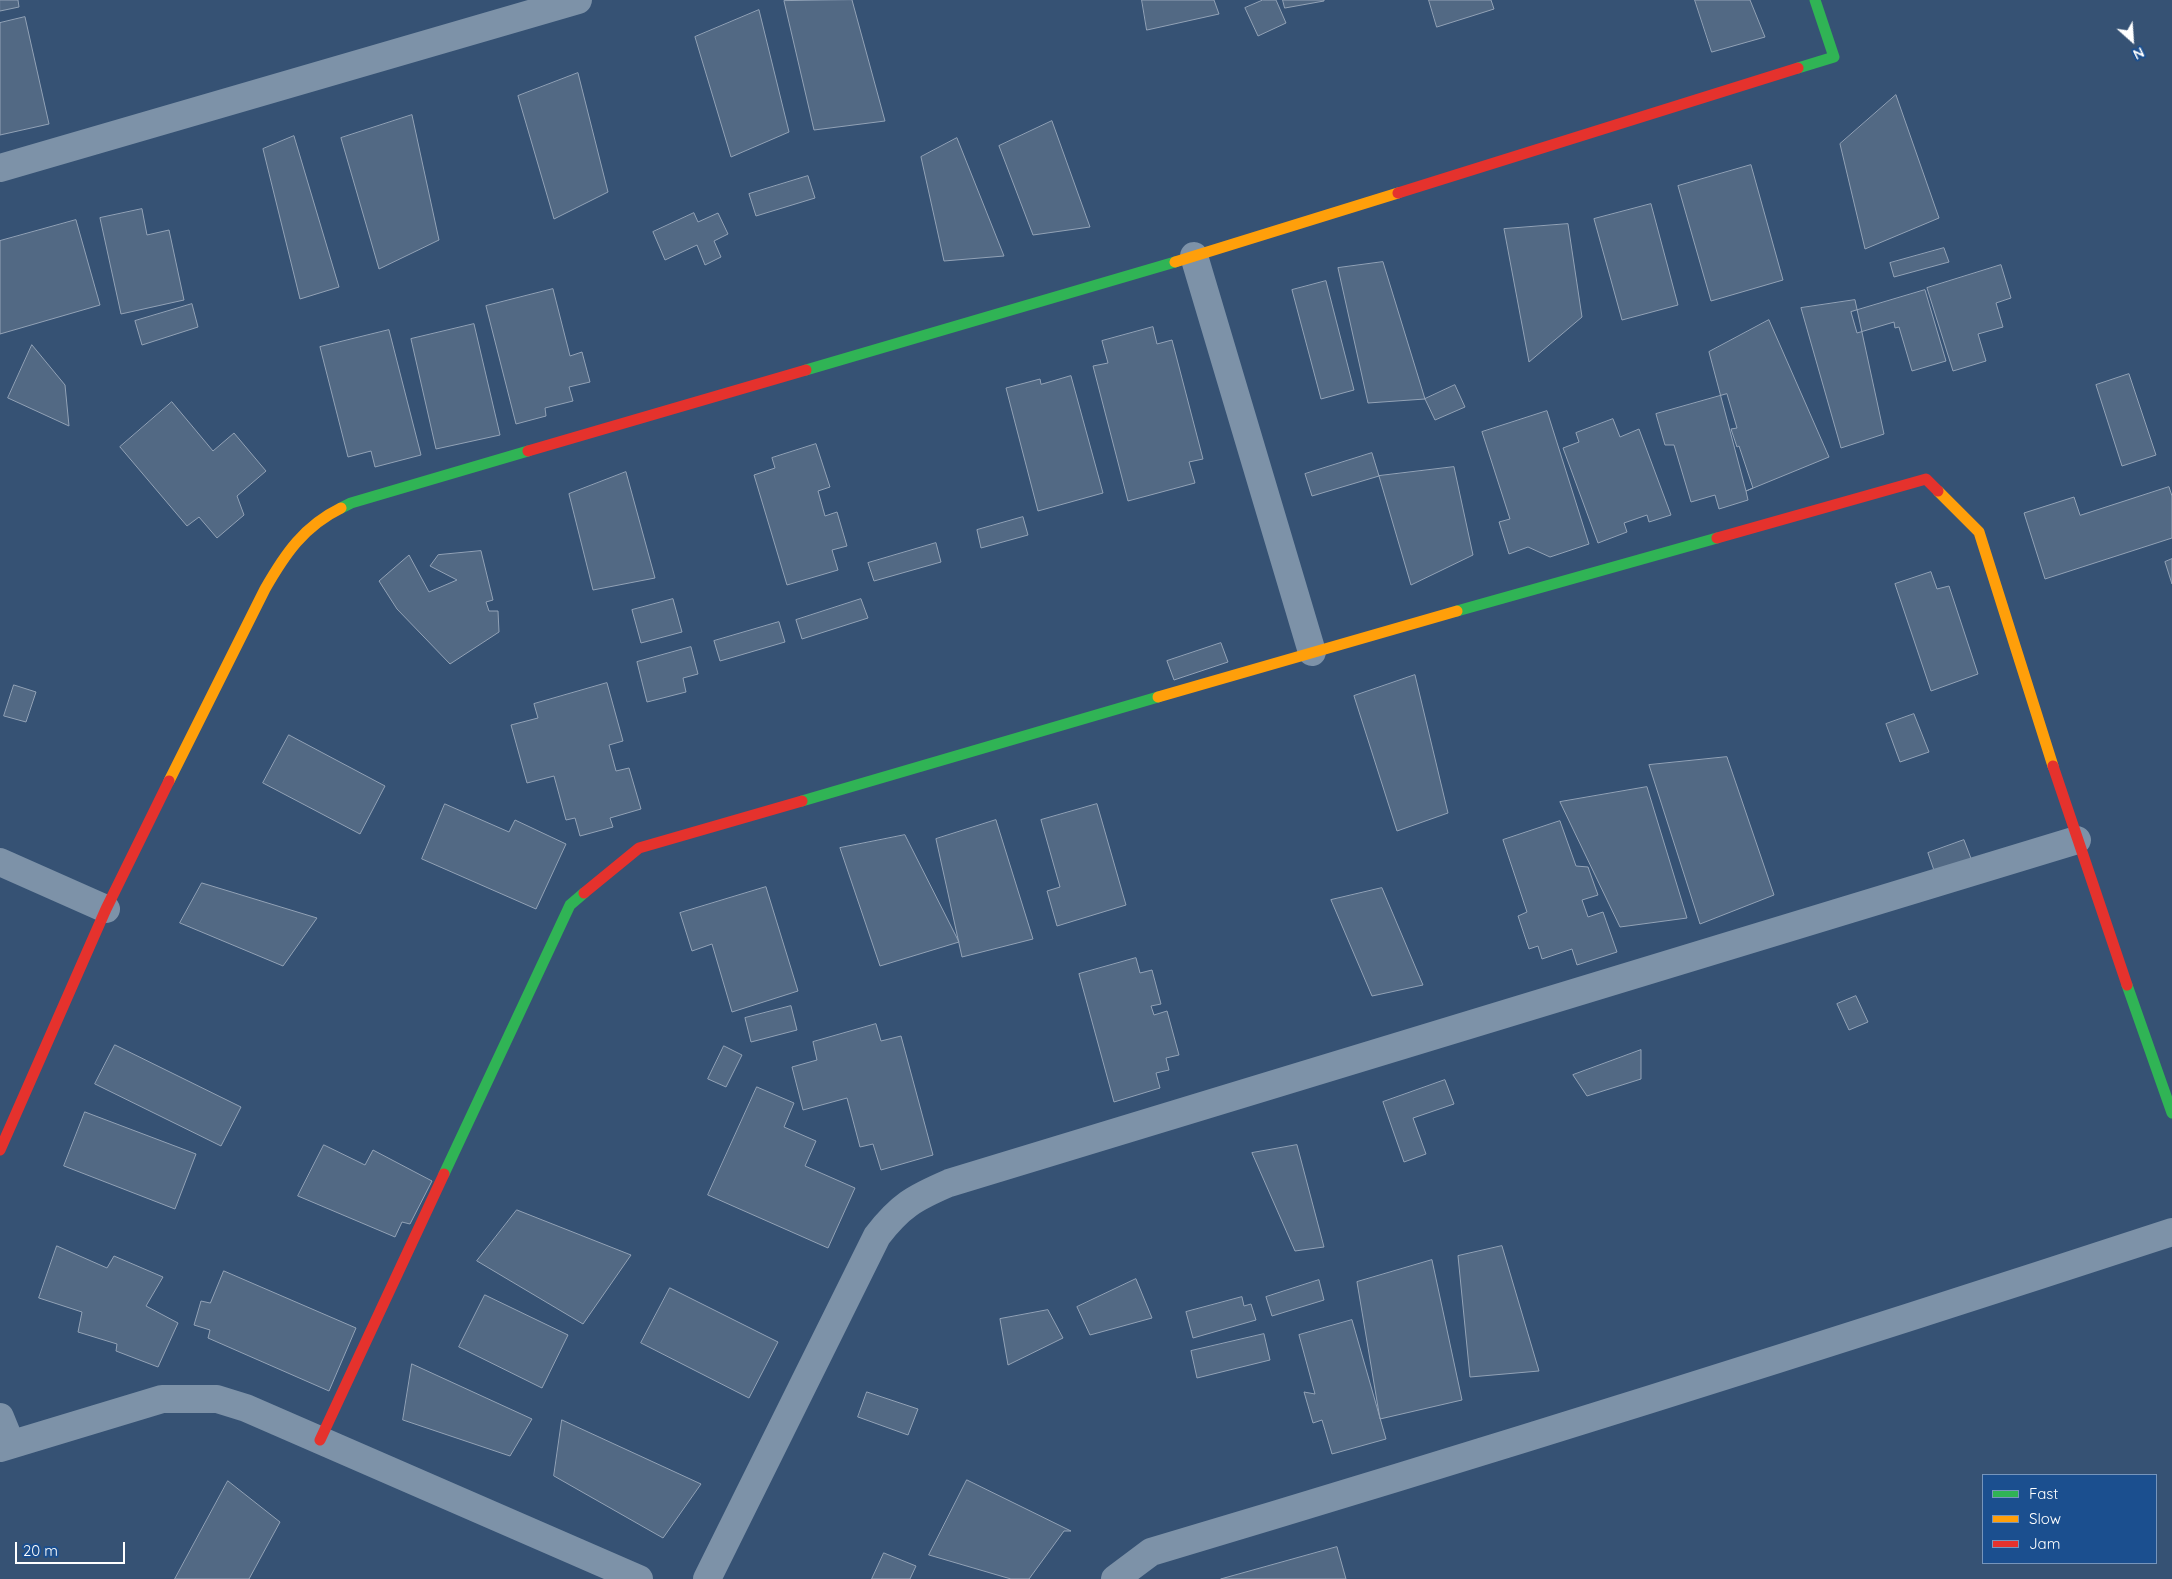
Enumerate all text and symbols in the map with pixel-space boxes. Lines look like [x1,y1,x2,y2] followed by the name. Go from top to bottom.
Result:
[2107,15,2157,65] north arrow
[2130,43,2147,64] text: N
[1982,1474,2157,1564] legend
[2029,1484,2058,1503] text: Fast
[2029,1509,2061,1528] text: Slow
[18,1532,128,1564] scale bar
[2029,1534,2060,1553] text: Jam
[23,1541,58,1560] text: 20 m

